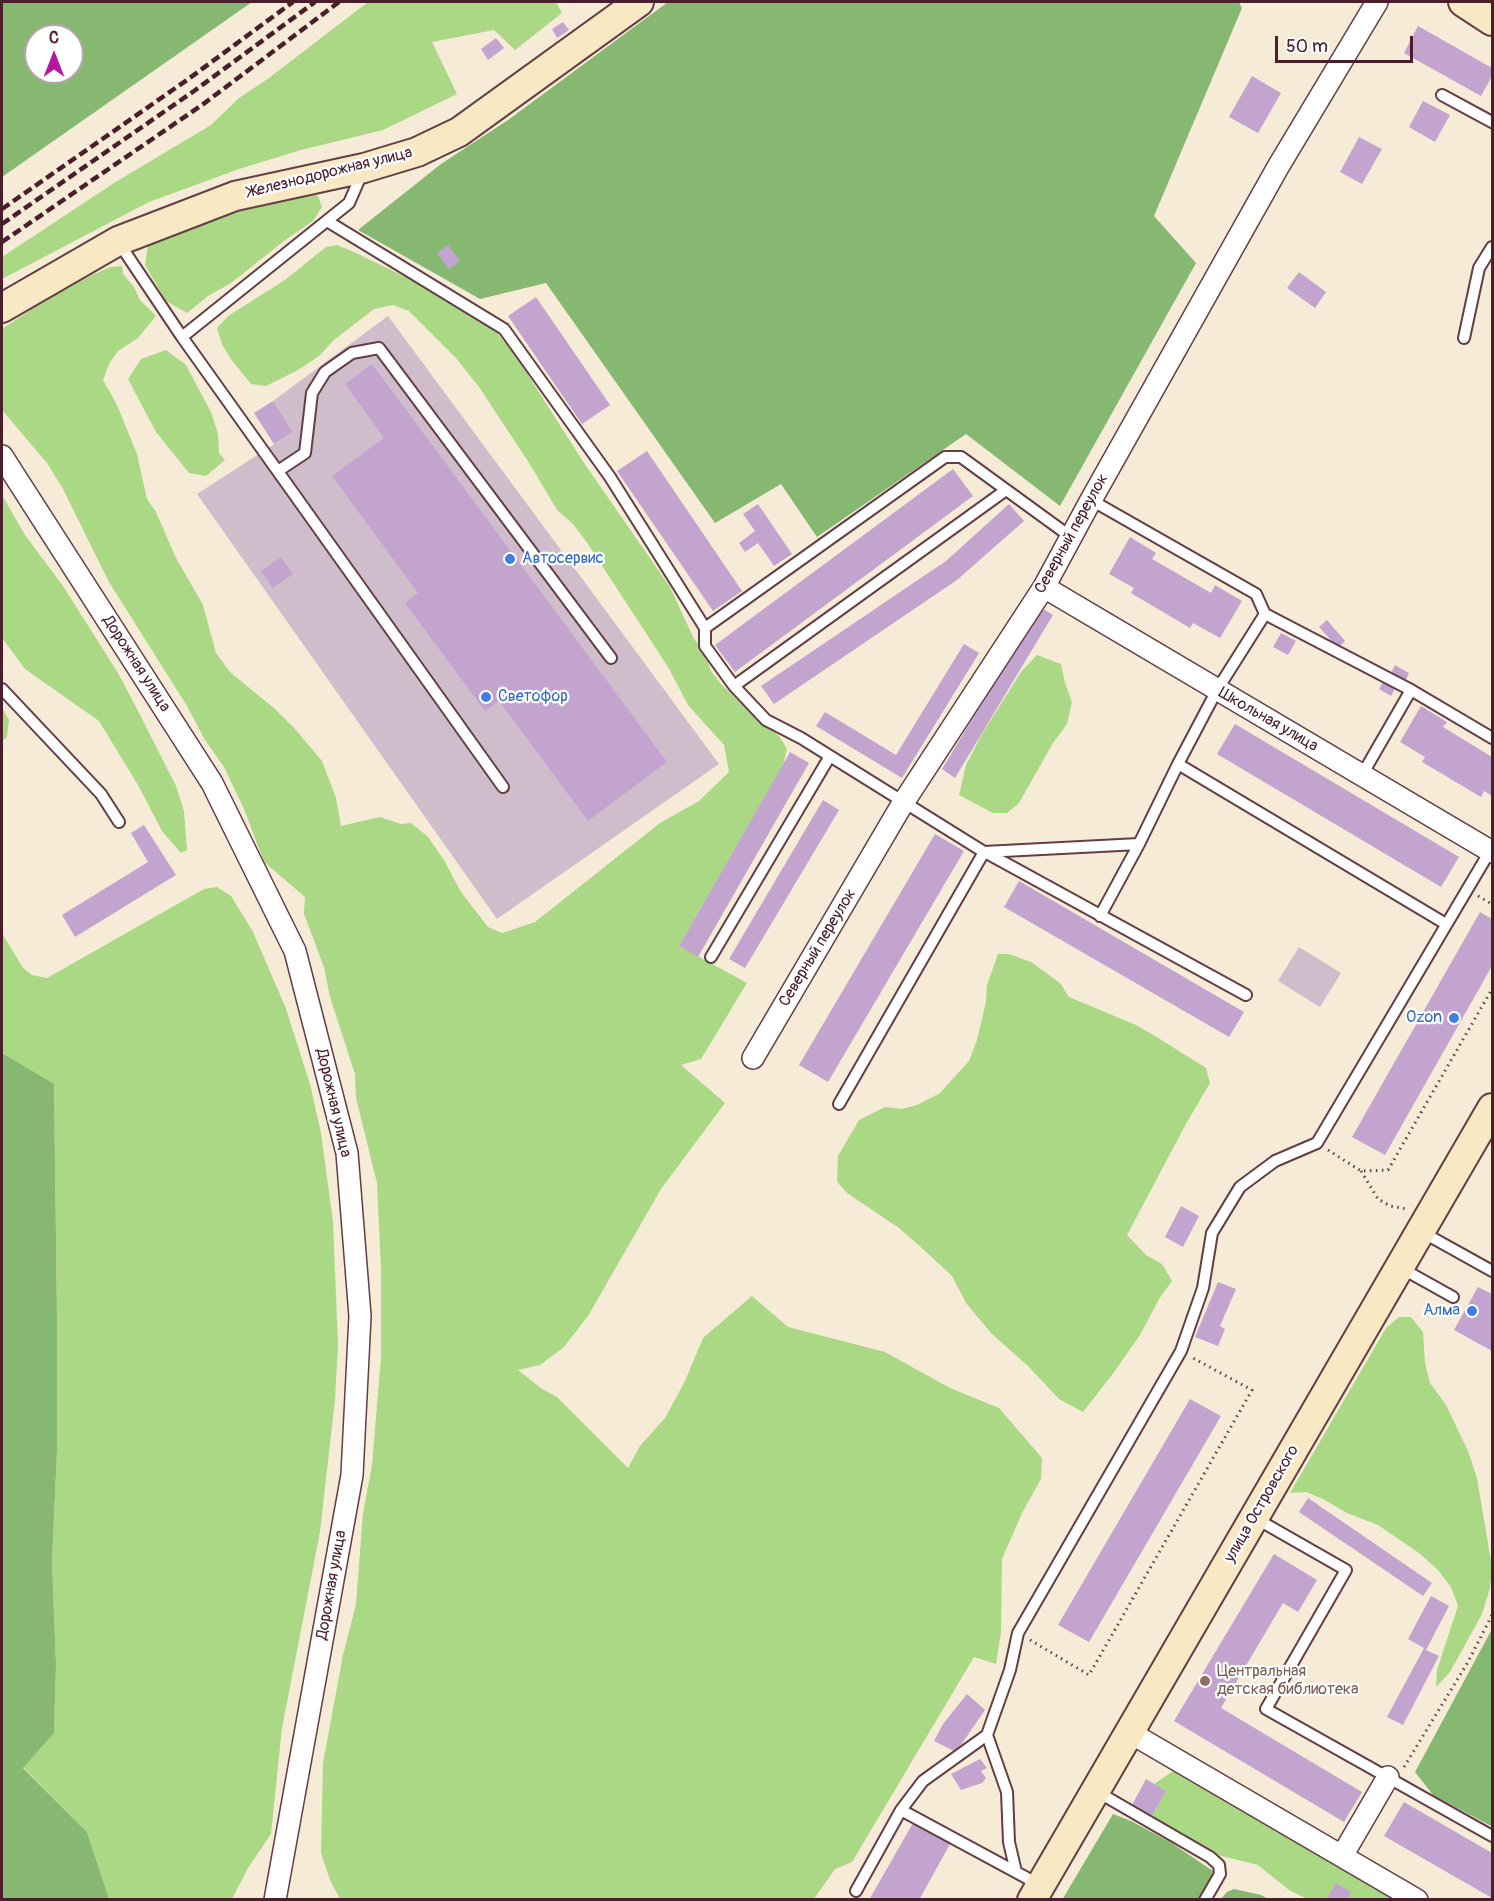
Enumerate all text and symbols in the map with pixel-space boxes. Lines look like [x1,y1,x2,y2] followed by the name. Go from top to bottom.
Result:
[24,24,84,84] north arrow
[1278,24,1416,62] scale bar
[49,28,59,48] text: С
[1286,35,1328,58] text: 50 m
[246,143,414,203] street label: Железнодорожная улица
[1031,471,1113,597] street label: Северный переулок
[522,549,604,569] place label: Автосервис
[503,552,517,566] marker: Автосервис
[98,612,174,716] street label: Дорожная улица
[1215,684,1321,756] street label: Школьная улица
[498,687,568,707] place label: Светофор
[479,690,493,704] marker: Светофор
[775,886,861,1010] street label: Северный переулок
[1406,1008,1442,1028] place label: Ozon
[1447,1011,1461,1025] marker: Ozon
[311,1047,355,1159] street label: Дорожная улица
[1423,1301,1460,1321] place label: Алма
[1465,1304,1479,1318] marker: Алма
[1221,1442,1303,1566] street label: улица Островского
[313,1529,351,1641] street label: Дорожная улица
[1217,1662,1359,1700] place label: Центральная детская библиотека
[1198,1674,1212,1688] marker: Центральная детская библиотека

